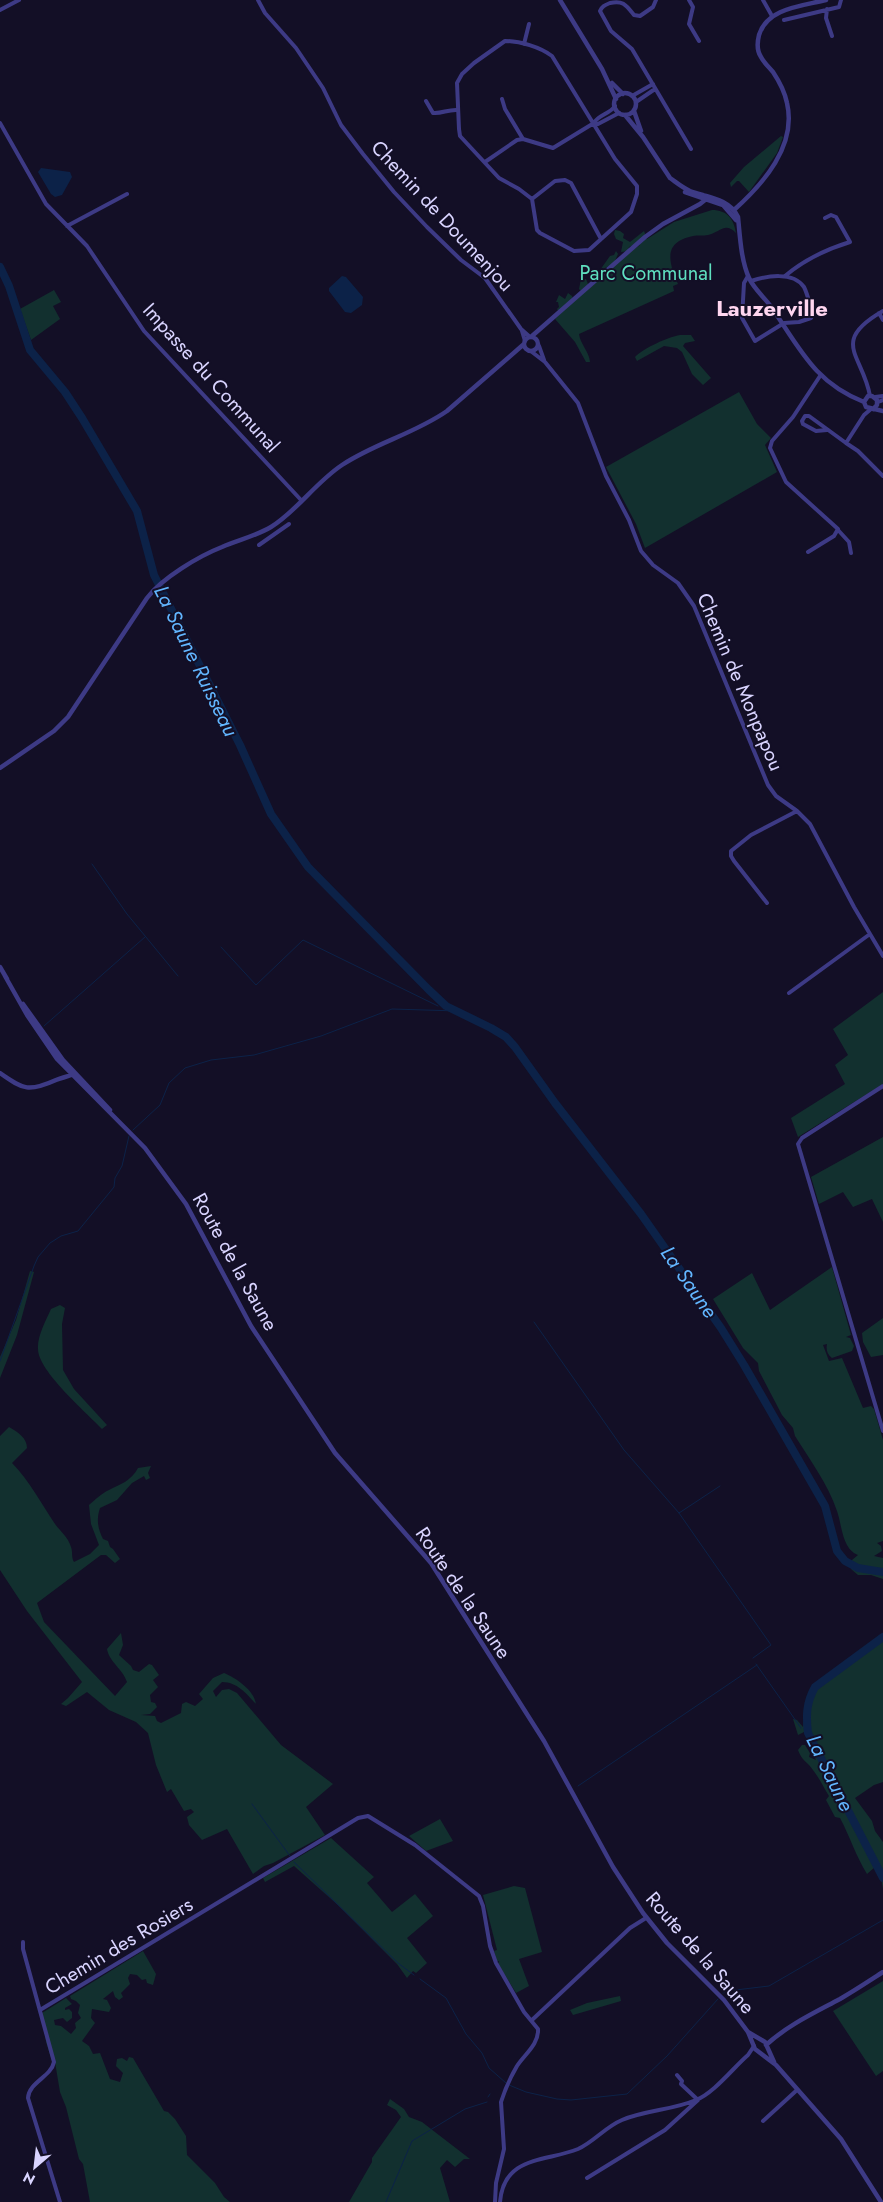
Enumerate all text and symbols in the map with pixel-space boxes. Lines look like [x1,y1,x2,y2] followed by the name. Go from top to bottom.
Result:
[364,134,520,298] street label: Chemin de Doumenjou
[579,259,713,288] park label: Parc Communal
[716,292,828,324] district label: Lauzerville
[136,297,286,459] street label: Impasse du Communal
[146,580,246,742] water label: La Saune Ruisseau
[689,588,791,776] street label: Chemin de Monpapou
[185,1188,285,1336] street label: Route de la Saune
[653,1240,725,1325] water label: La Saune
[408,1521,518,1665] street label: Route de la Saune
[799,1730,862,1817] water label: La Saune
[639,1886,761,2020] street label: Route de la Saune
[39,1890,199,2002] street label: Chemin des Rosiers
[10,2142,60,2192] north arrow
[19,2167,39,2190] text: N

